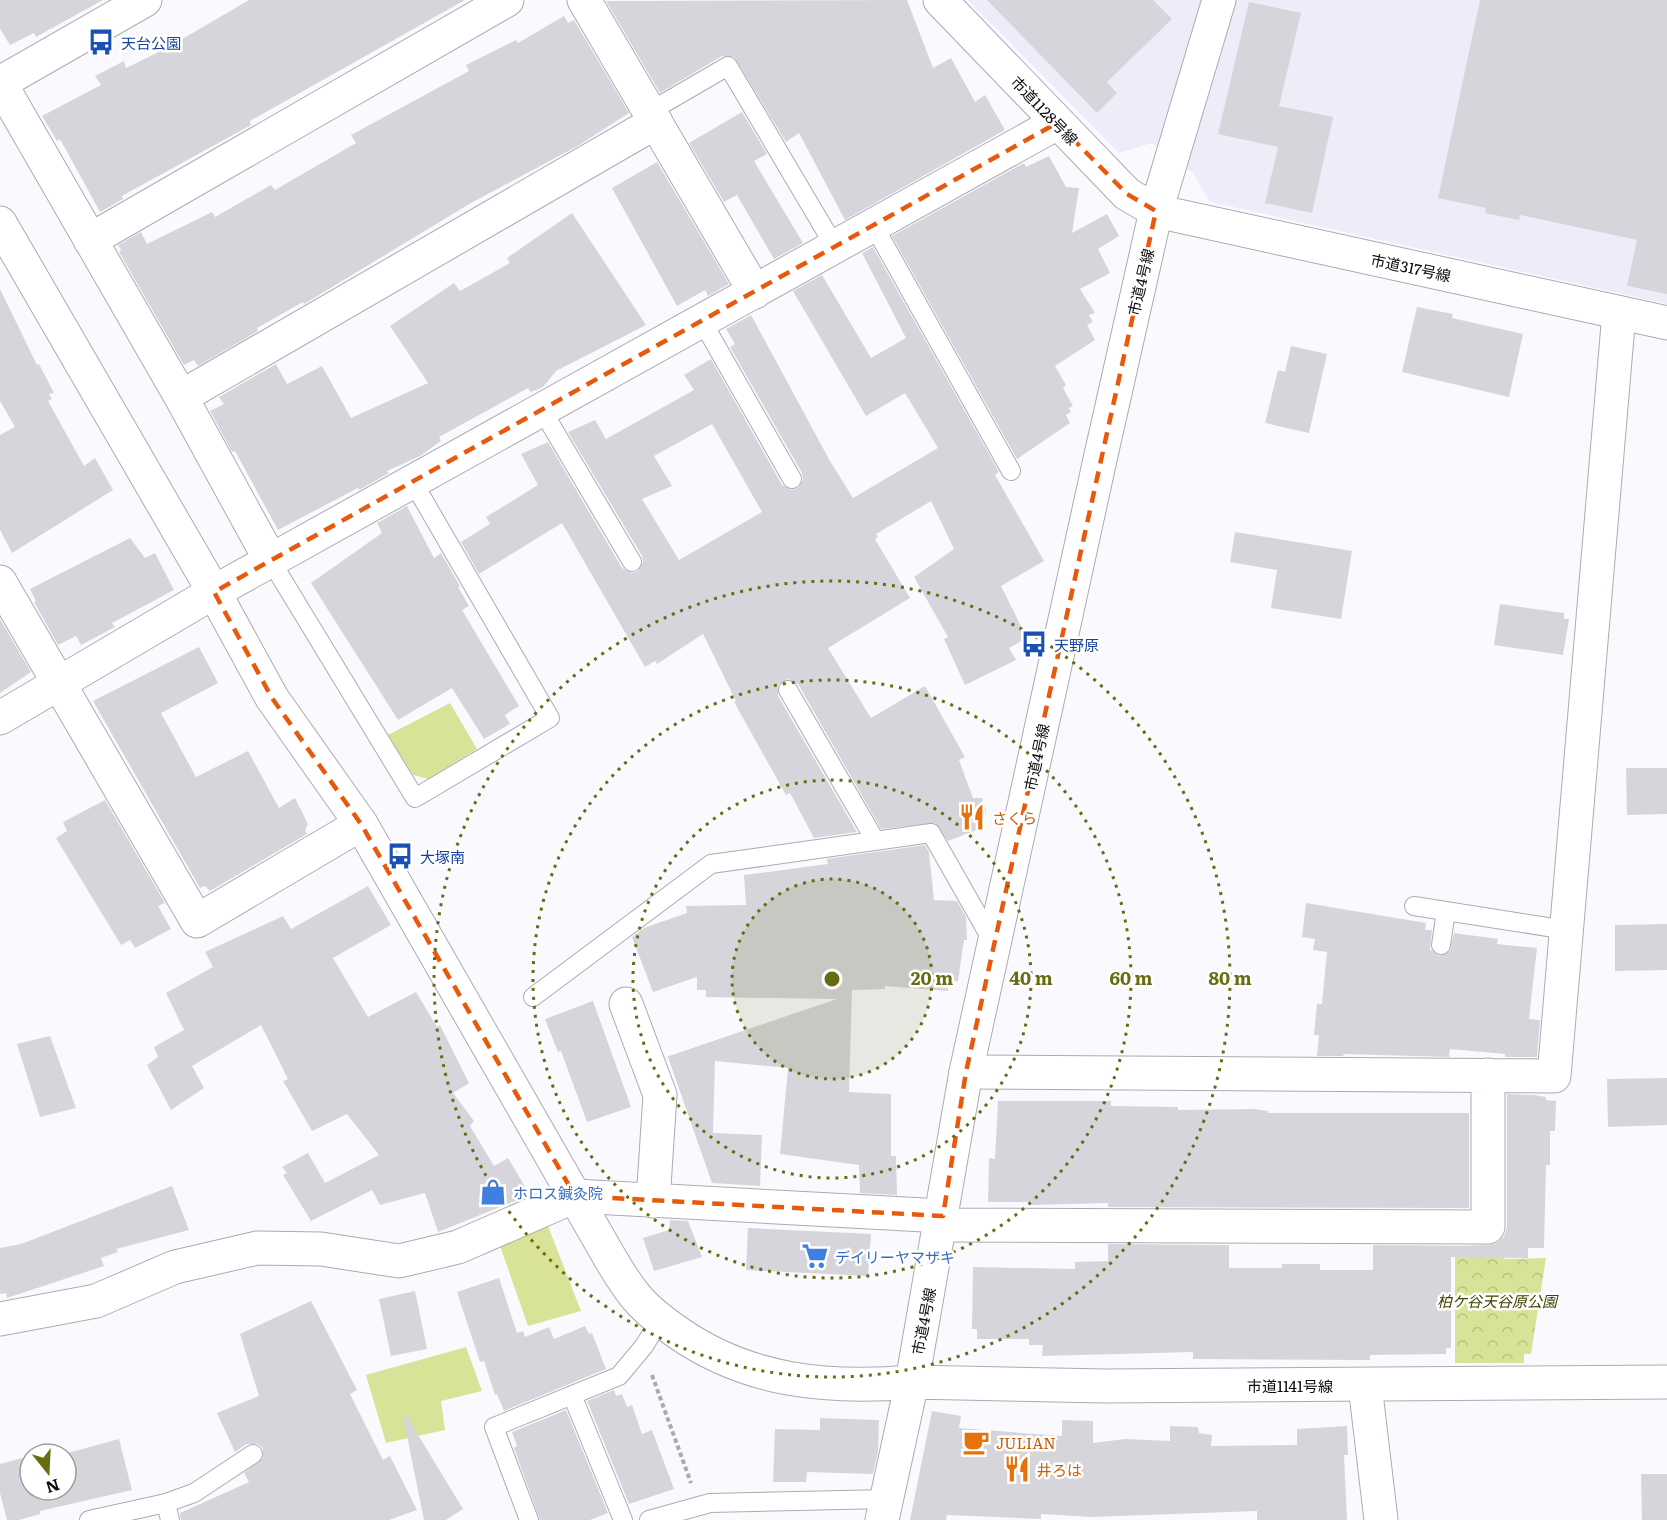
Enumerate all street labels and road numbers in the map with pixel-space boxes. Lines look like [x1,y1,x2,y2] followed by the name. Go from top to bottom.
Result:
[1006,70,1084,150] street label: 市道1128号線
[1121,246,1159,318] street label: 市道4号線
[1369,247,1453,287] street label: 市道317号線
[1018,721,1054,793] street label: 市道4号線
[905,1285,941,1357] street label: 市道4号線
[1247,1374,1333,1397] street label: 市道1141号線

